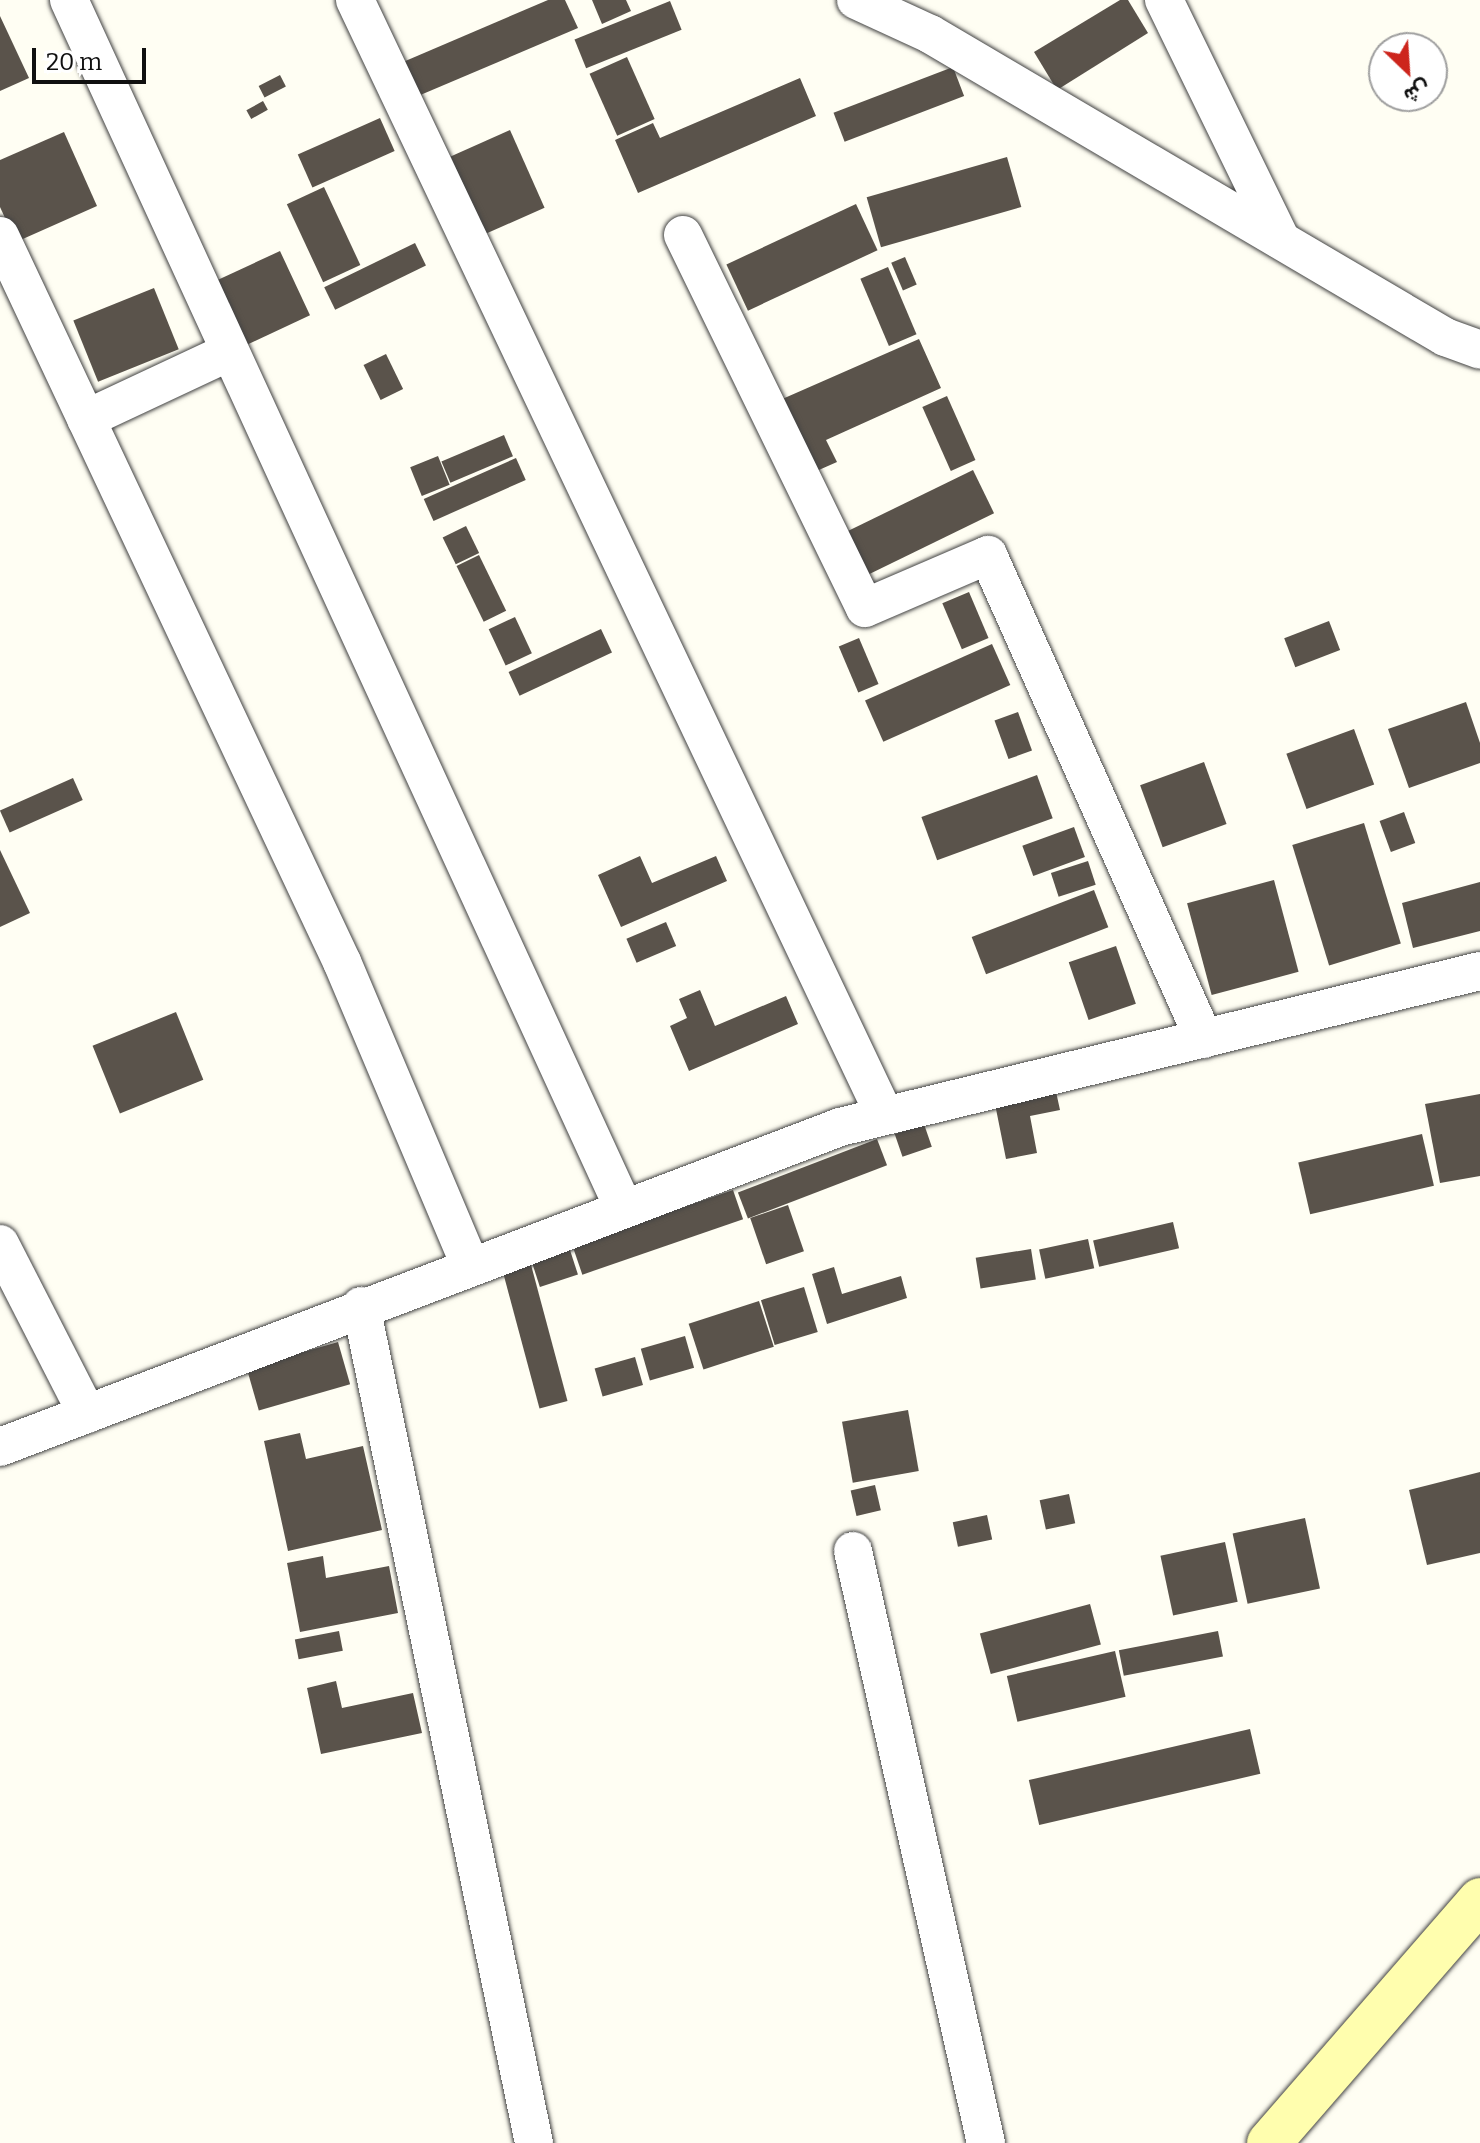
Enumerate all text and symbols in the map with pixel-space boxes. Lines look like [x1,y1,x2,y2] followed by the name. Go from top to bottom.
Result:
[36,32,150,82] scale bar
[1368,32,1448,112] north arrow
[46,48,102,76] text: 20 m
[1400,75,1435,110] text: ش

